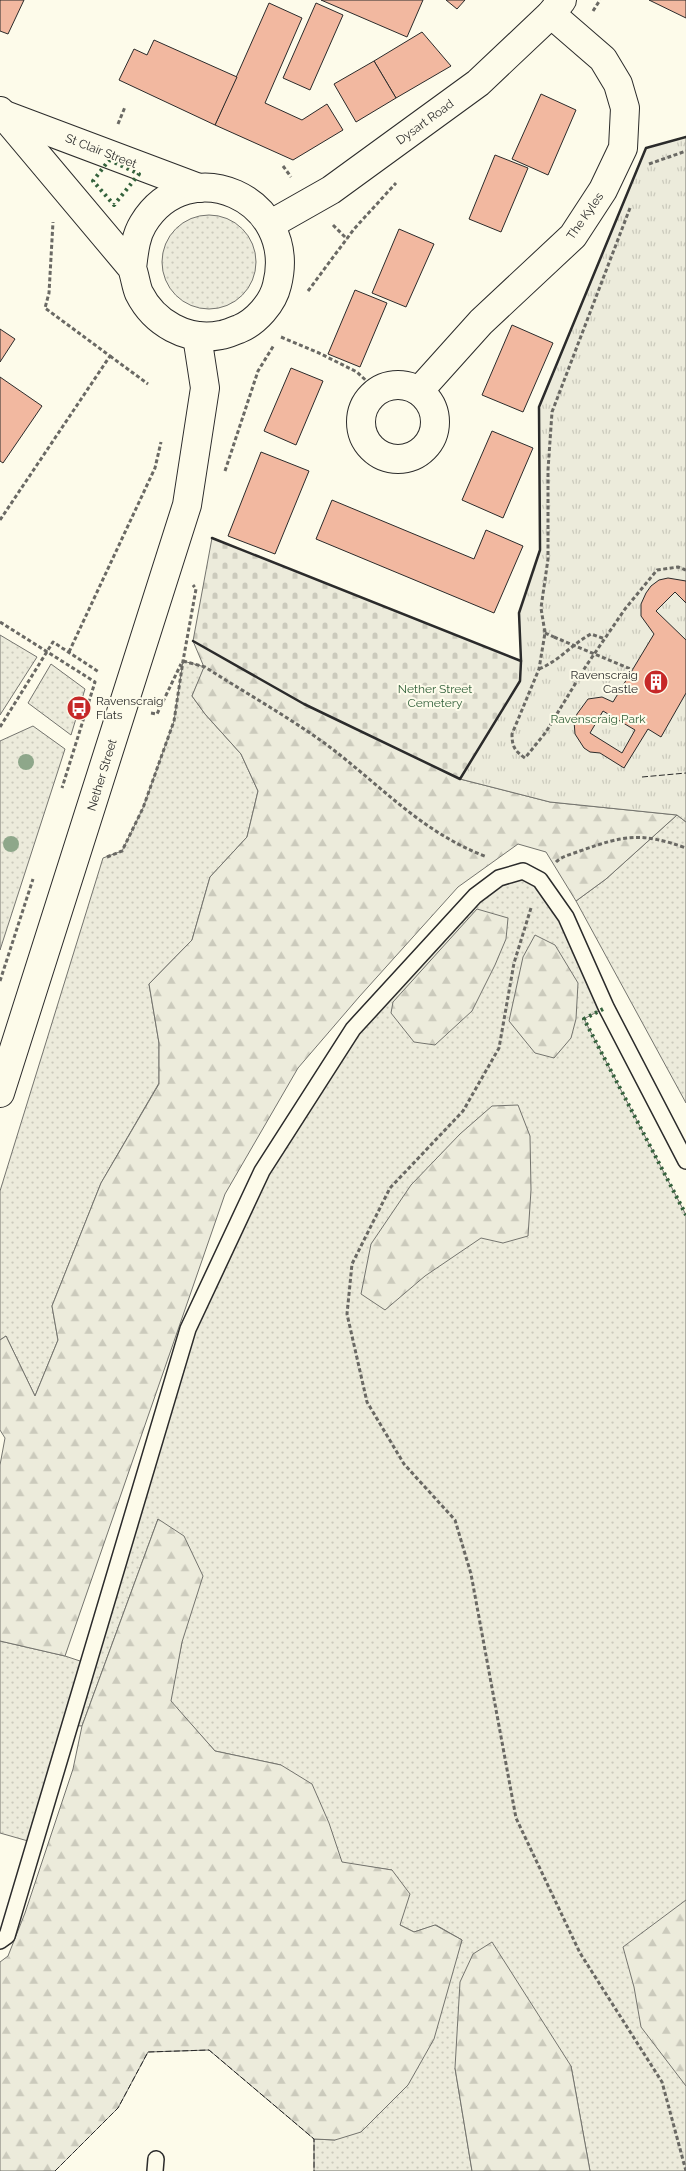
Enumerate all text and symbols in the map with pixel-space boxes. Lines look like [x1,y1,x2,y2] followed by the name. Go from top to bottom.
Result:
[394,97,456,147] street label: Dysart Road
[63,131,139,171] street label: St Clair Street
[564,190,606,242] street label: The Kyles
[571,668,638,696] place label: Ravenscraig Castle
[643,669,669,695] building icon: Ravenscraig Castle
[398,682,472,710] park label: Nether Street Cemetery
[96,694,163,722] place label: Ravenscraig Flats
[66,695,92,721] bus stop icon: Ravenscraig Flats
[550,712,646,726] park label: Ravenscraig Park
[84,737,120,813] street label: Nether Street

